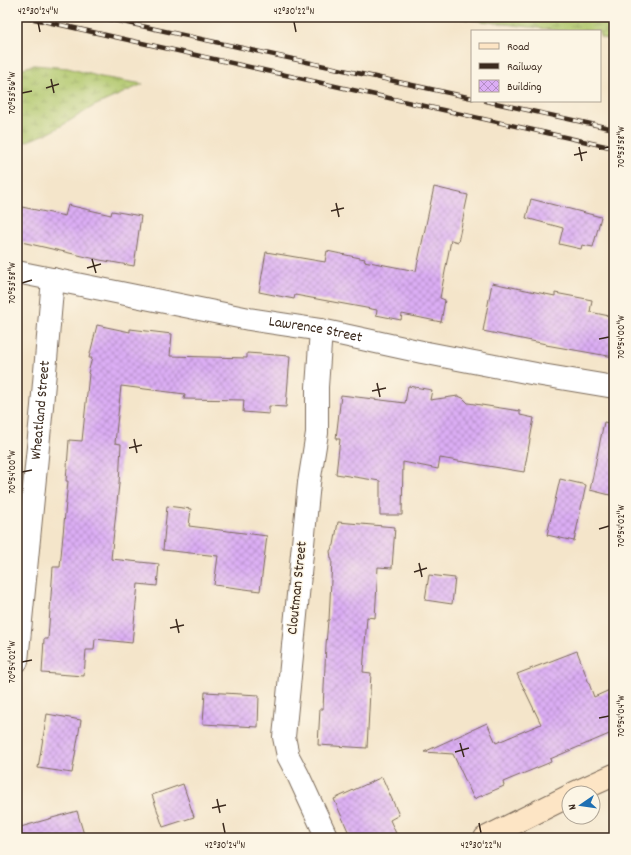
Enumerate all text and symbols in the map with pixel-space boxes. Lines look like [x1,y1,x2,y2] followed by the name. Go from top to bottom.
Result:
[18,5,58,19] text: 42°30'24"N
[274,5,314,19] text: 42°30'22"N
[471,30,601,102] legend
[507,39,529,56] text: Road
[507,59,543,76] text: Railway
[6,72,20,114] text: 70°53'56"W
[507,79,542,96] text: Building
[615,126,629,168] text: 70°53'58"W
[6,262,20,304] text: 70°53'58"W
[267,311,365,350] street label: Lawrence Street
[615,315,629,359] text: 70°54'00"W
[26,359,57,461] street label: Wheatland Street
[6,450,20,494] text: 70°54'00"W
[615,505,629,547] text: 70°54'02"W
[282,540,314,636] street label: Cloutman Street
[6,641,20,683] text: 70°54'02"W
[615,695,629,737] text: 70°54'04"W
[561,785,601,825] north arrow
[565,802,582,811] text: N
[205,839,245,853] text: 42°30'24"N
[461,839,501,853] text: 42°30'22"N

